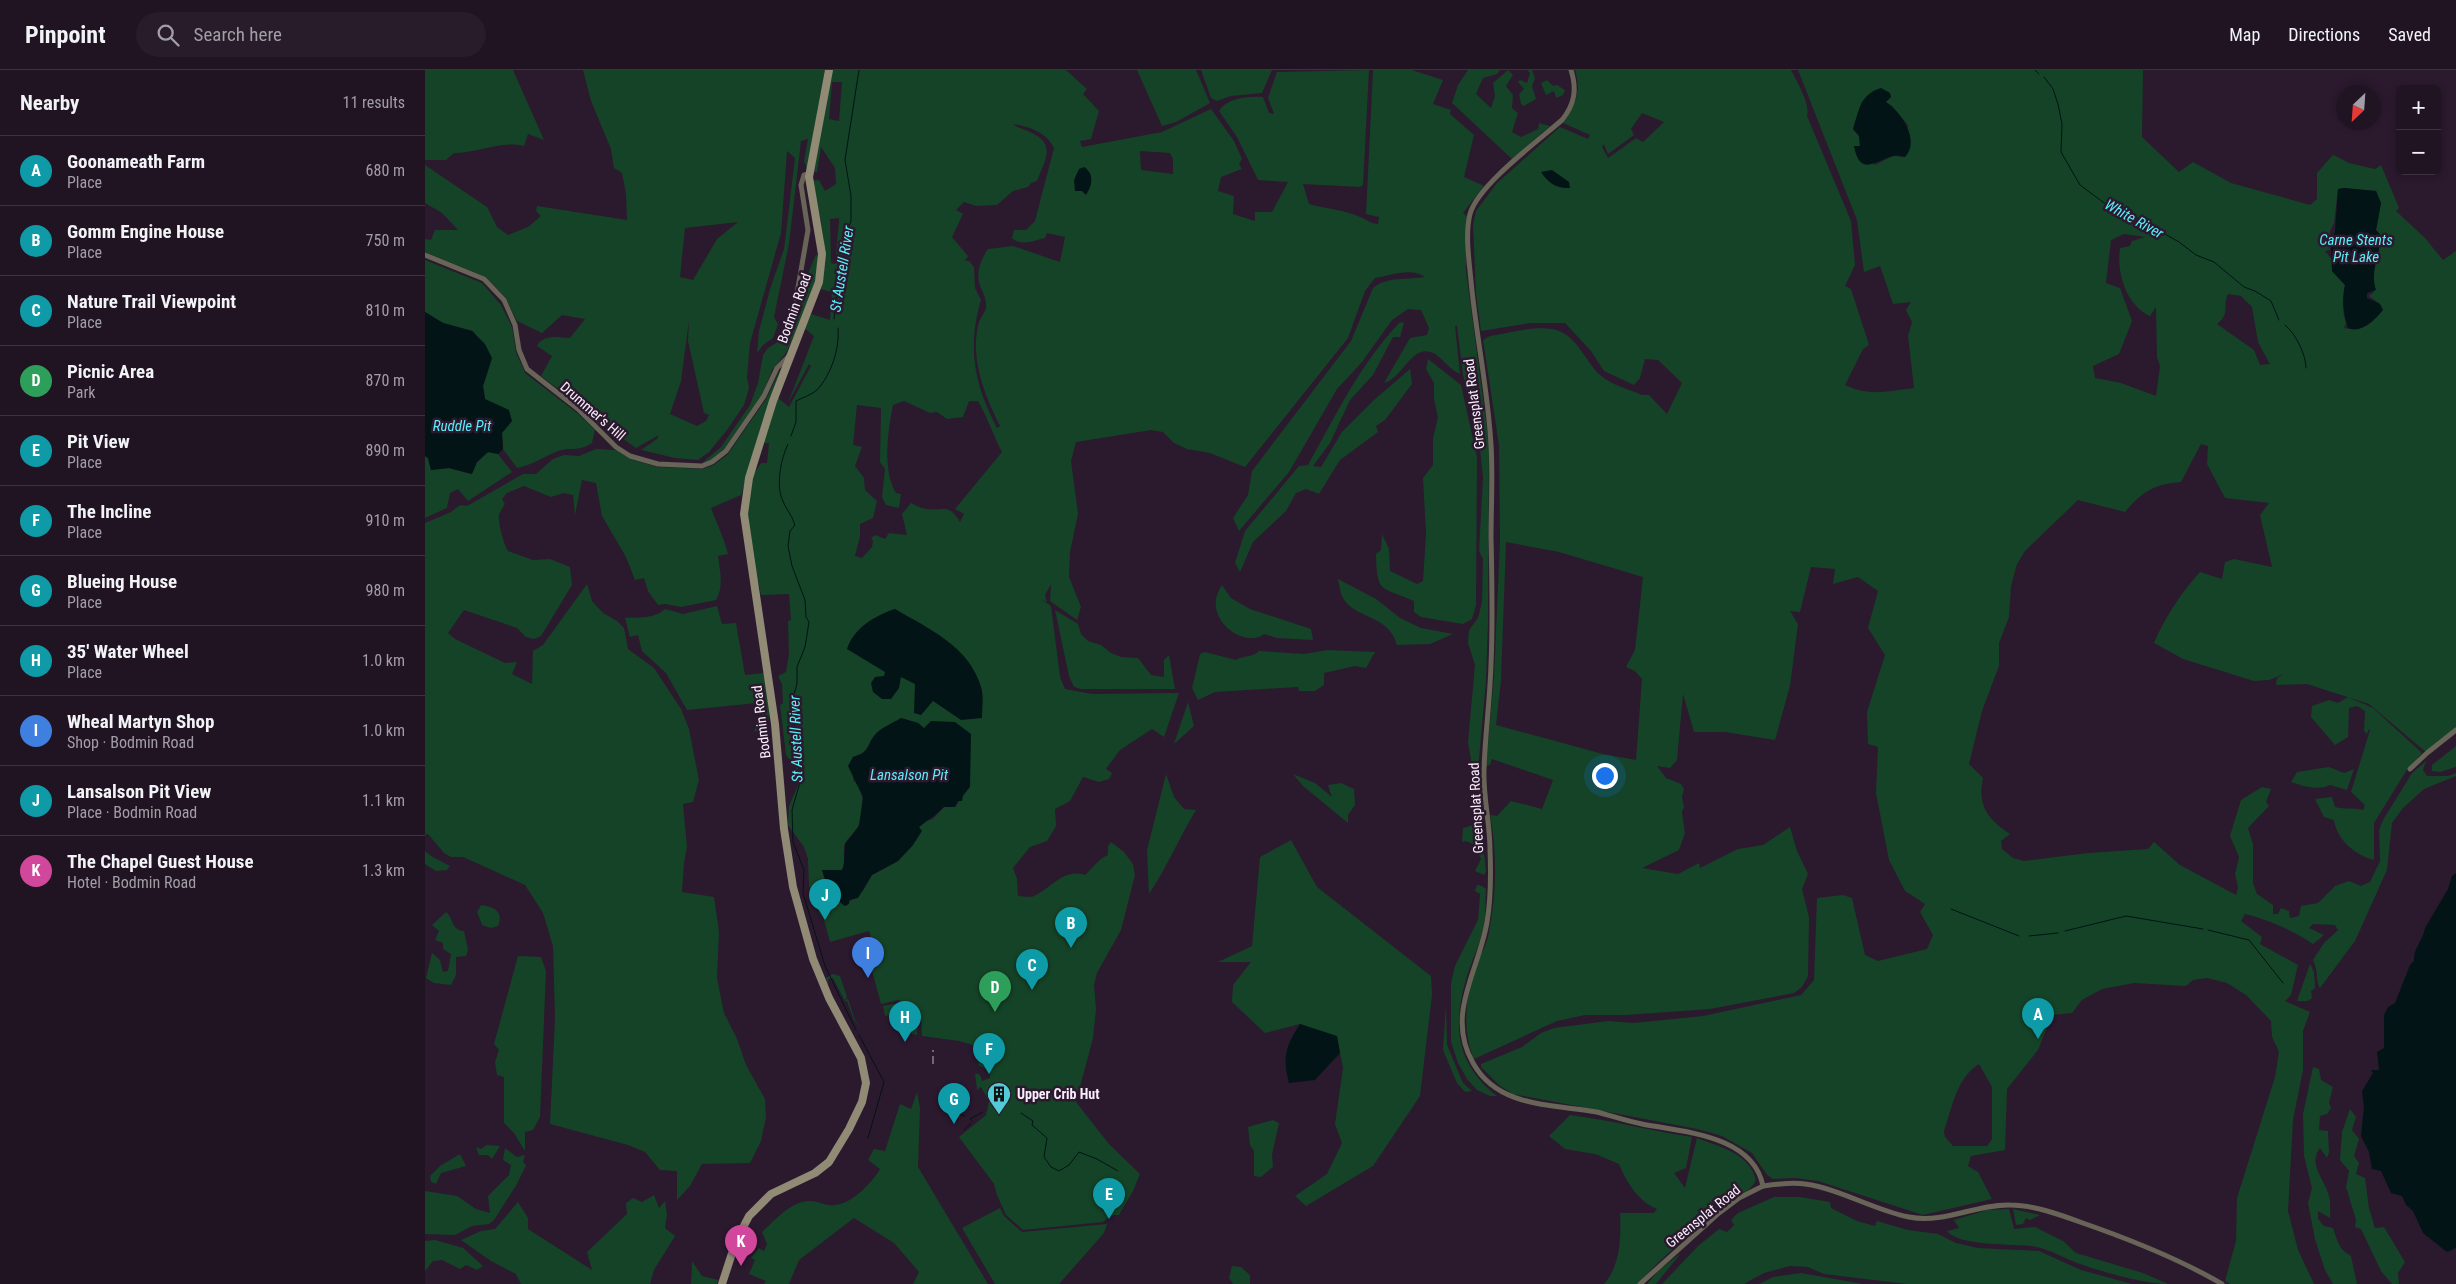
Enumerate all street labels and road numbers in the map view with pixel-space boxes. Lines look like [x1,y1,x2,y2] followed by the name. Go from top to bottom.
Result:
[774,271,814,345] street label: Bodmin Road
[1461,358,1487,450] street label: Greensplat Road
[557,378,629,444] street label: Drummer's Hill
[749,685,773,759] street label: Bodmin Road
[1466,762,1486,854] street label: Greensplat Road
[1663,1181,1743,1251] street label: Greensplat Road

